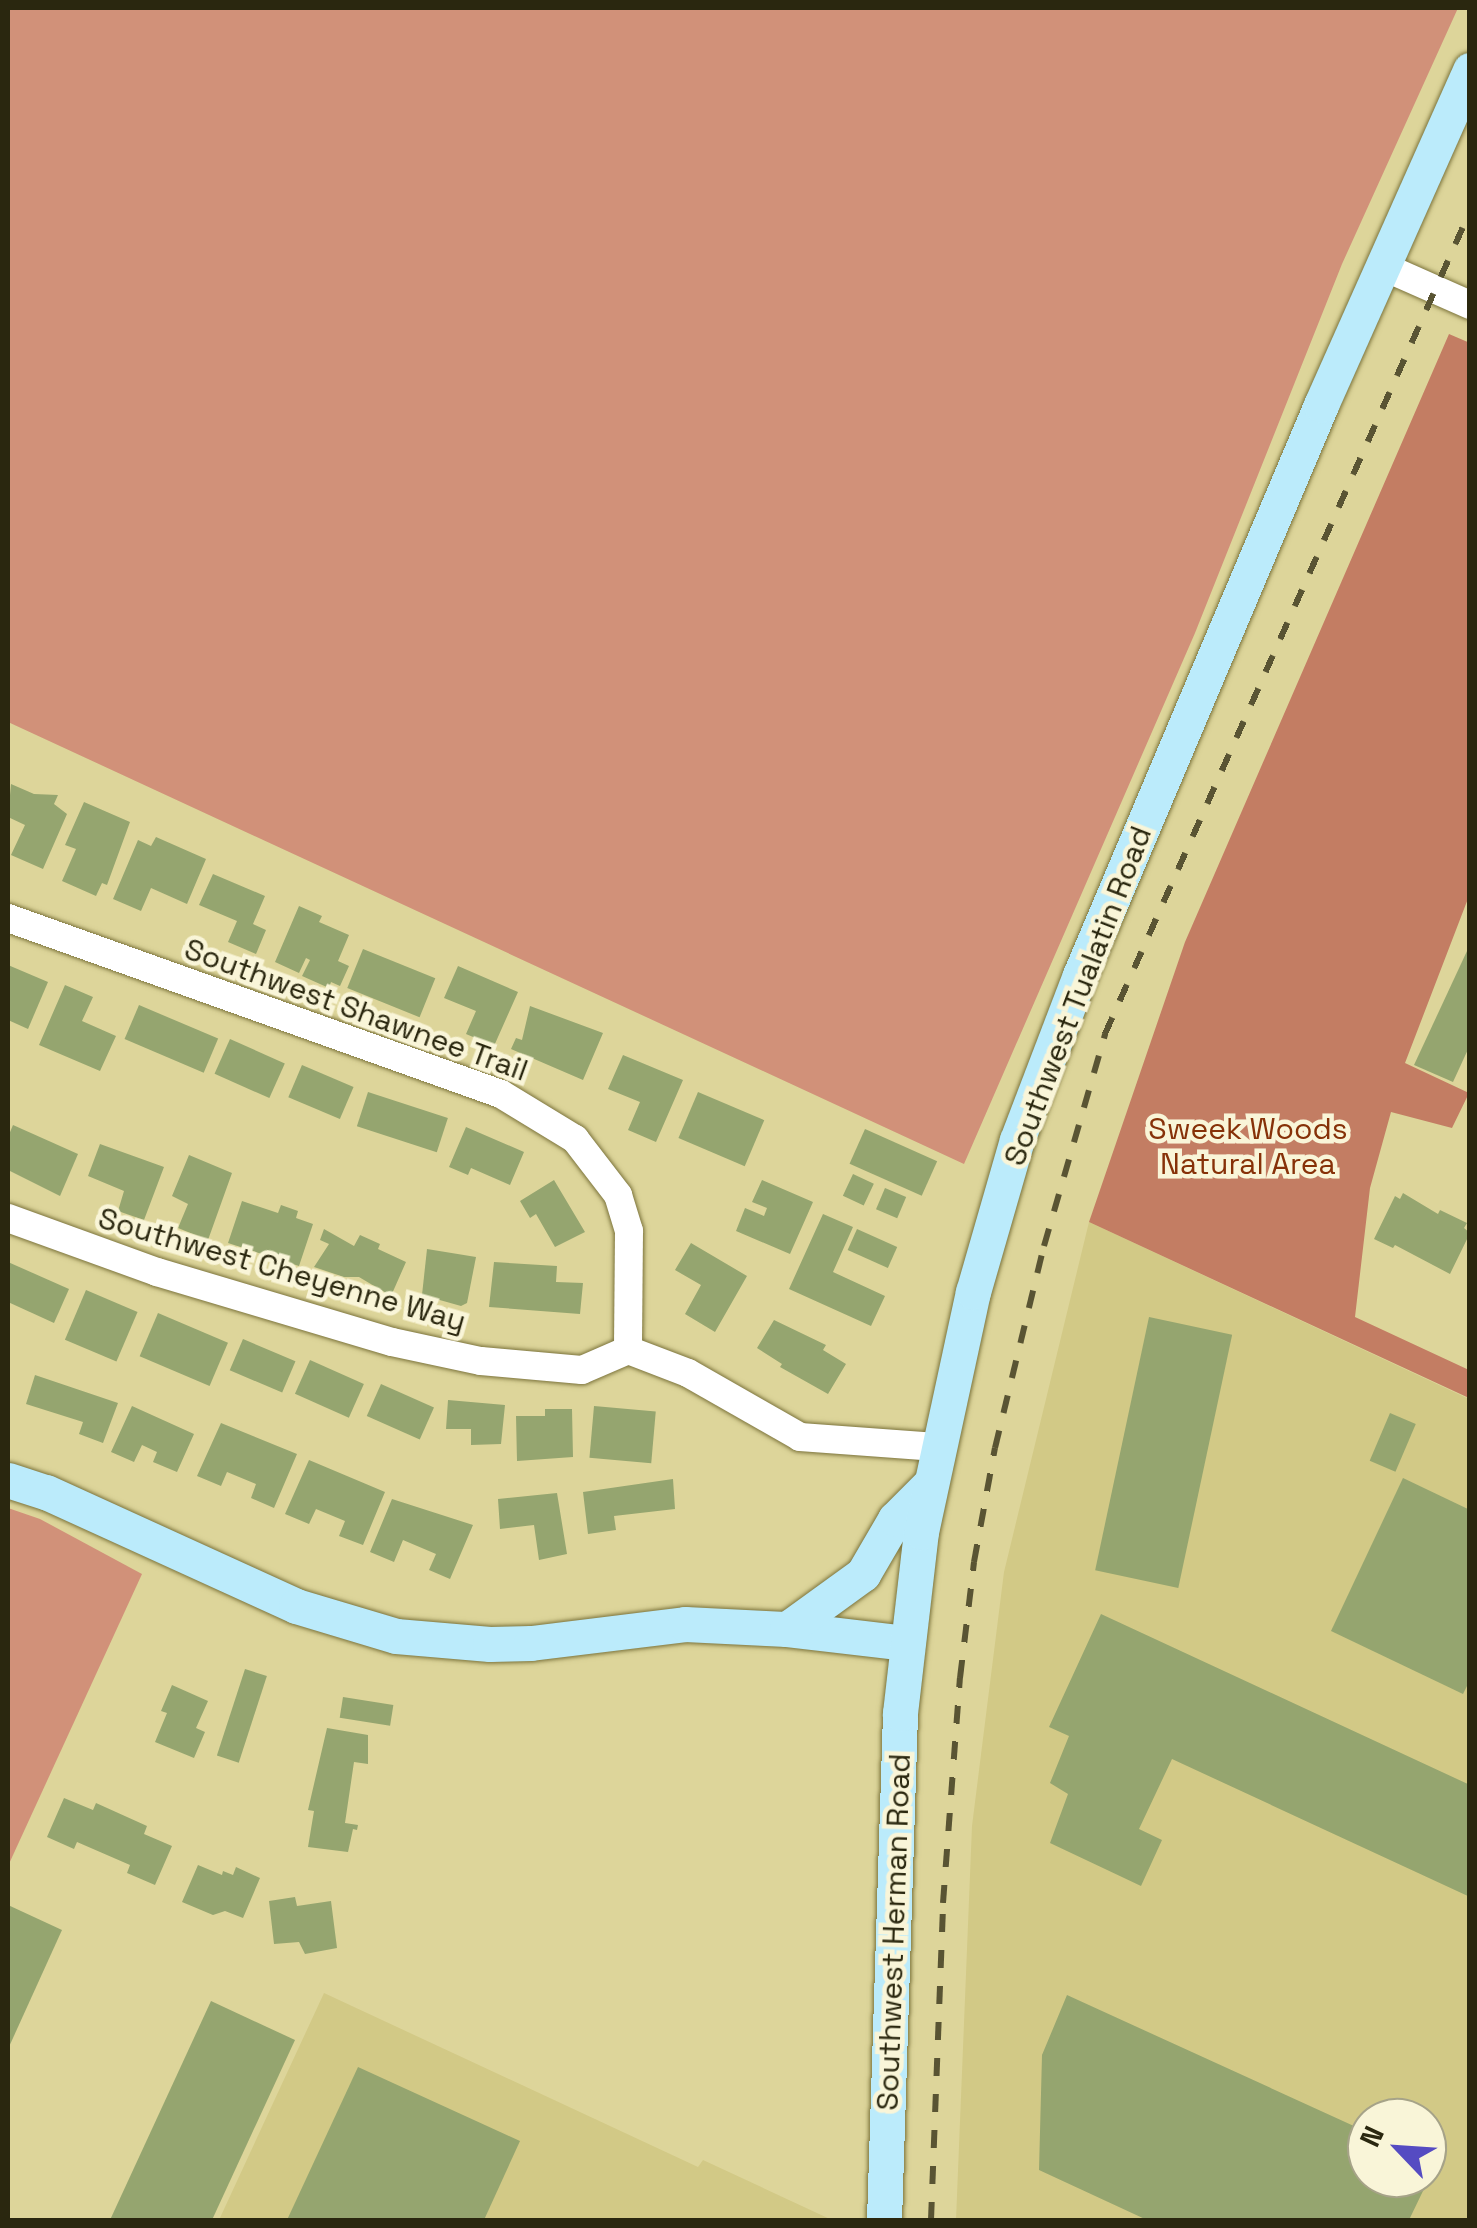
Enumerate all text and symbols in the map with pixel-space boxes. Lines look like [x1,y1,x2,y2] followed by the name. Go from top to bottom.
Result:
[996,821,1160,1171] street label: Southwest Tualatin Road
[179,931,533,1089] street label: Southwest Shawnee Trail
[1148,1111,1348,1182] park label: Sweek Woods Natural Area
[94,1200,470,1340] street label: Southwest Cheyenne Way
[870,1753,918,2111] street label: Southwest Herman Road
[1347,2098,1447,2198] north arrow
[1351,2120,1392,2152] text: N

